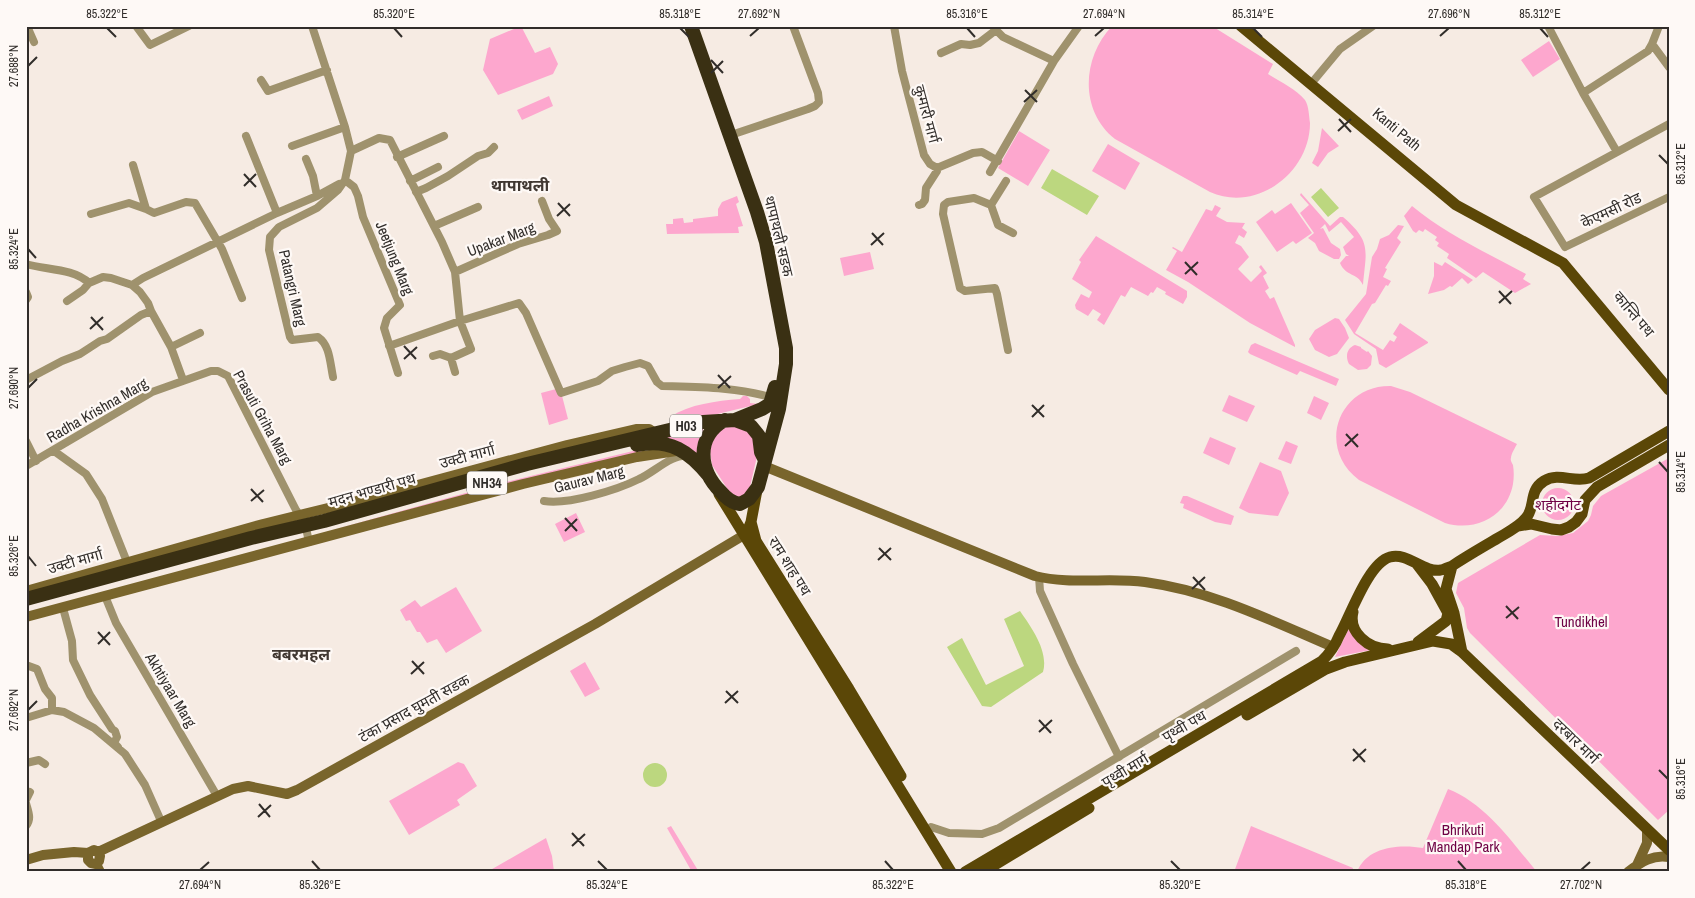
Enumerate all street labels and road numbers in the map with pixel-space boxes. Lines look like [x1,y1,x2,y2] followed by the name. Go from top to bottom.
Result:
[909,83,945,146] street label: कुमारी मार्ग
[1368,102,1426,156] street label: Kanti Path
[1577,186,1645,233] street label: केएमसी रोड
[759,193,799,279] street label: थापाथली सडक
[464,216,538,262] street label: Upakar Marg
[371,218,419,298] street label: Jeetjung Marg
[274,248,312,328] street label: Patangri Marg
[1609,287,1660,342] street label: कान्ति पथ
[228,366,298,468] street label: Prasuti Griha Marg
[43,372,152,447] street label: Radha Krishna Marg
[670,414,702,438] road number: H03
[437,438,498,473] street label: उक्टी मार्गा
[552,460,627,498] street label: Gaurav Marg
[326,467,418,512] street label: मदन भण्डारी पथ
[467,472,507,494] road number: NH34
[764,532,817,600] street label: राम शाह पथ
[45,543,106,579] street label: उक्टी मार्गा
[140,648,202,731] street label: Akhtiyaar Marg
[355,669,474,747] street label: टंका प्रसाद घुमती सडक
[1158,705,1210,747] street label: पृथ्वी पथ
[1548,714,1605,769] street label: दरबार मार्ग
[1098,747,1153,792] street label: पृथ्वी मार्ग

